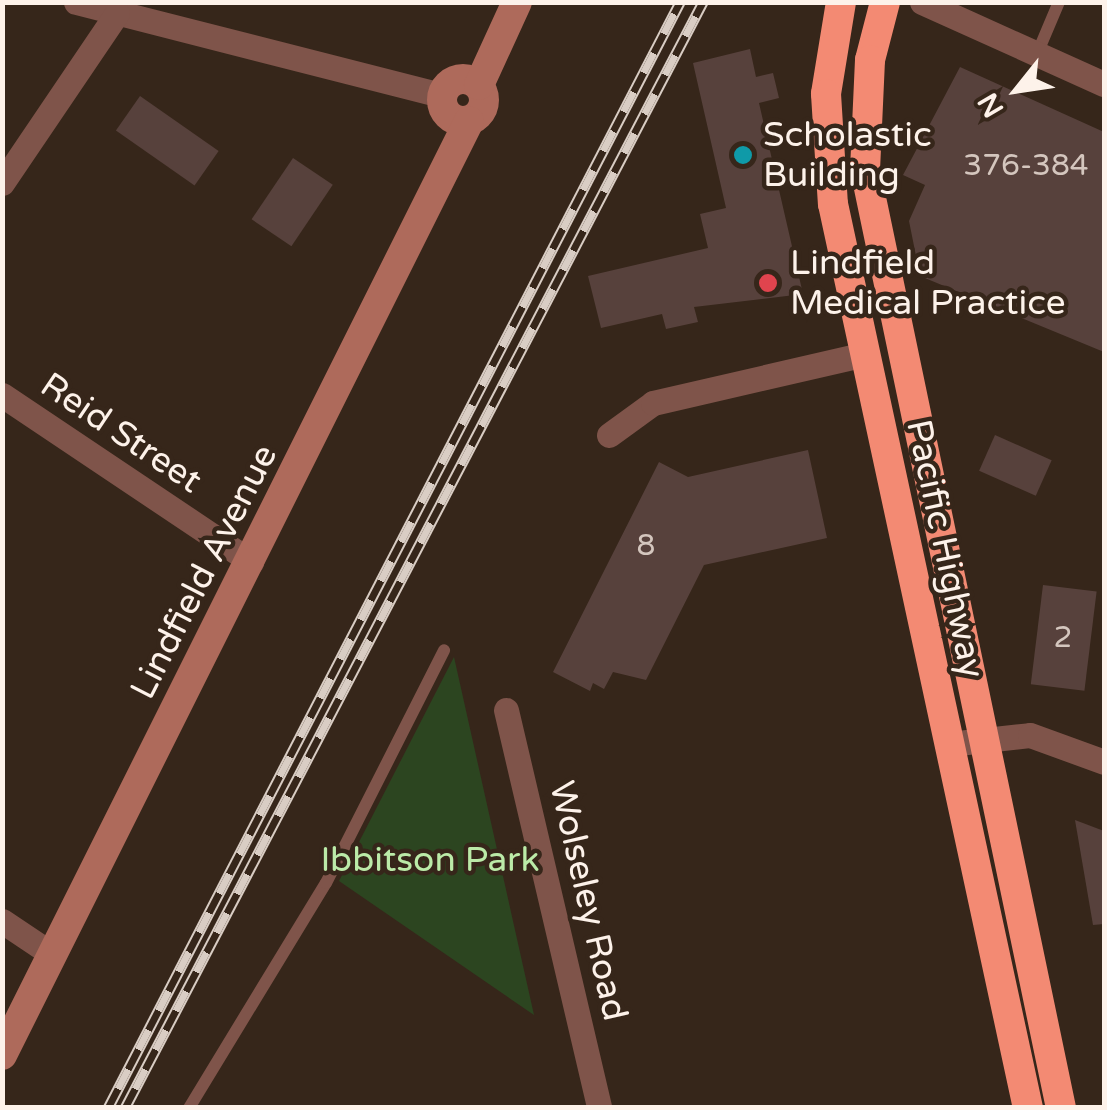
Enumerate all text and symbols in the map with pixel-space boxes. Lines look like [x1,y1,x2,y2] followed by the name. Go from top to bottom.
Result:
[967,40,1067,140] north arrow
[971,87,1011,123] text: N
[763,114,932,196] place label: Scholastic Building
[732,144,754,166] marker: Scholastic Building
[963,148,1089,184] house number: 376-384
[790,242,1065,324] place label: Lindfield Medical Practice
[755,270,781,296] marker: Lindfield Medical Practice
[33,364,209,502] street label: Reid Street
[897,416,993,682] street label: Pacific Highway
[122,438,286,706] street label: Lindfield Avenue
[637,528,655,564] house number: 8
[1054,620,1072,656] house number: 2
[540,777,636,1025] street label: Wolseley Road
[320,839,540,881] park label: Ibbitson Park

